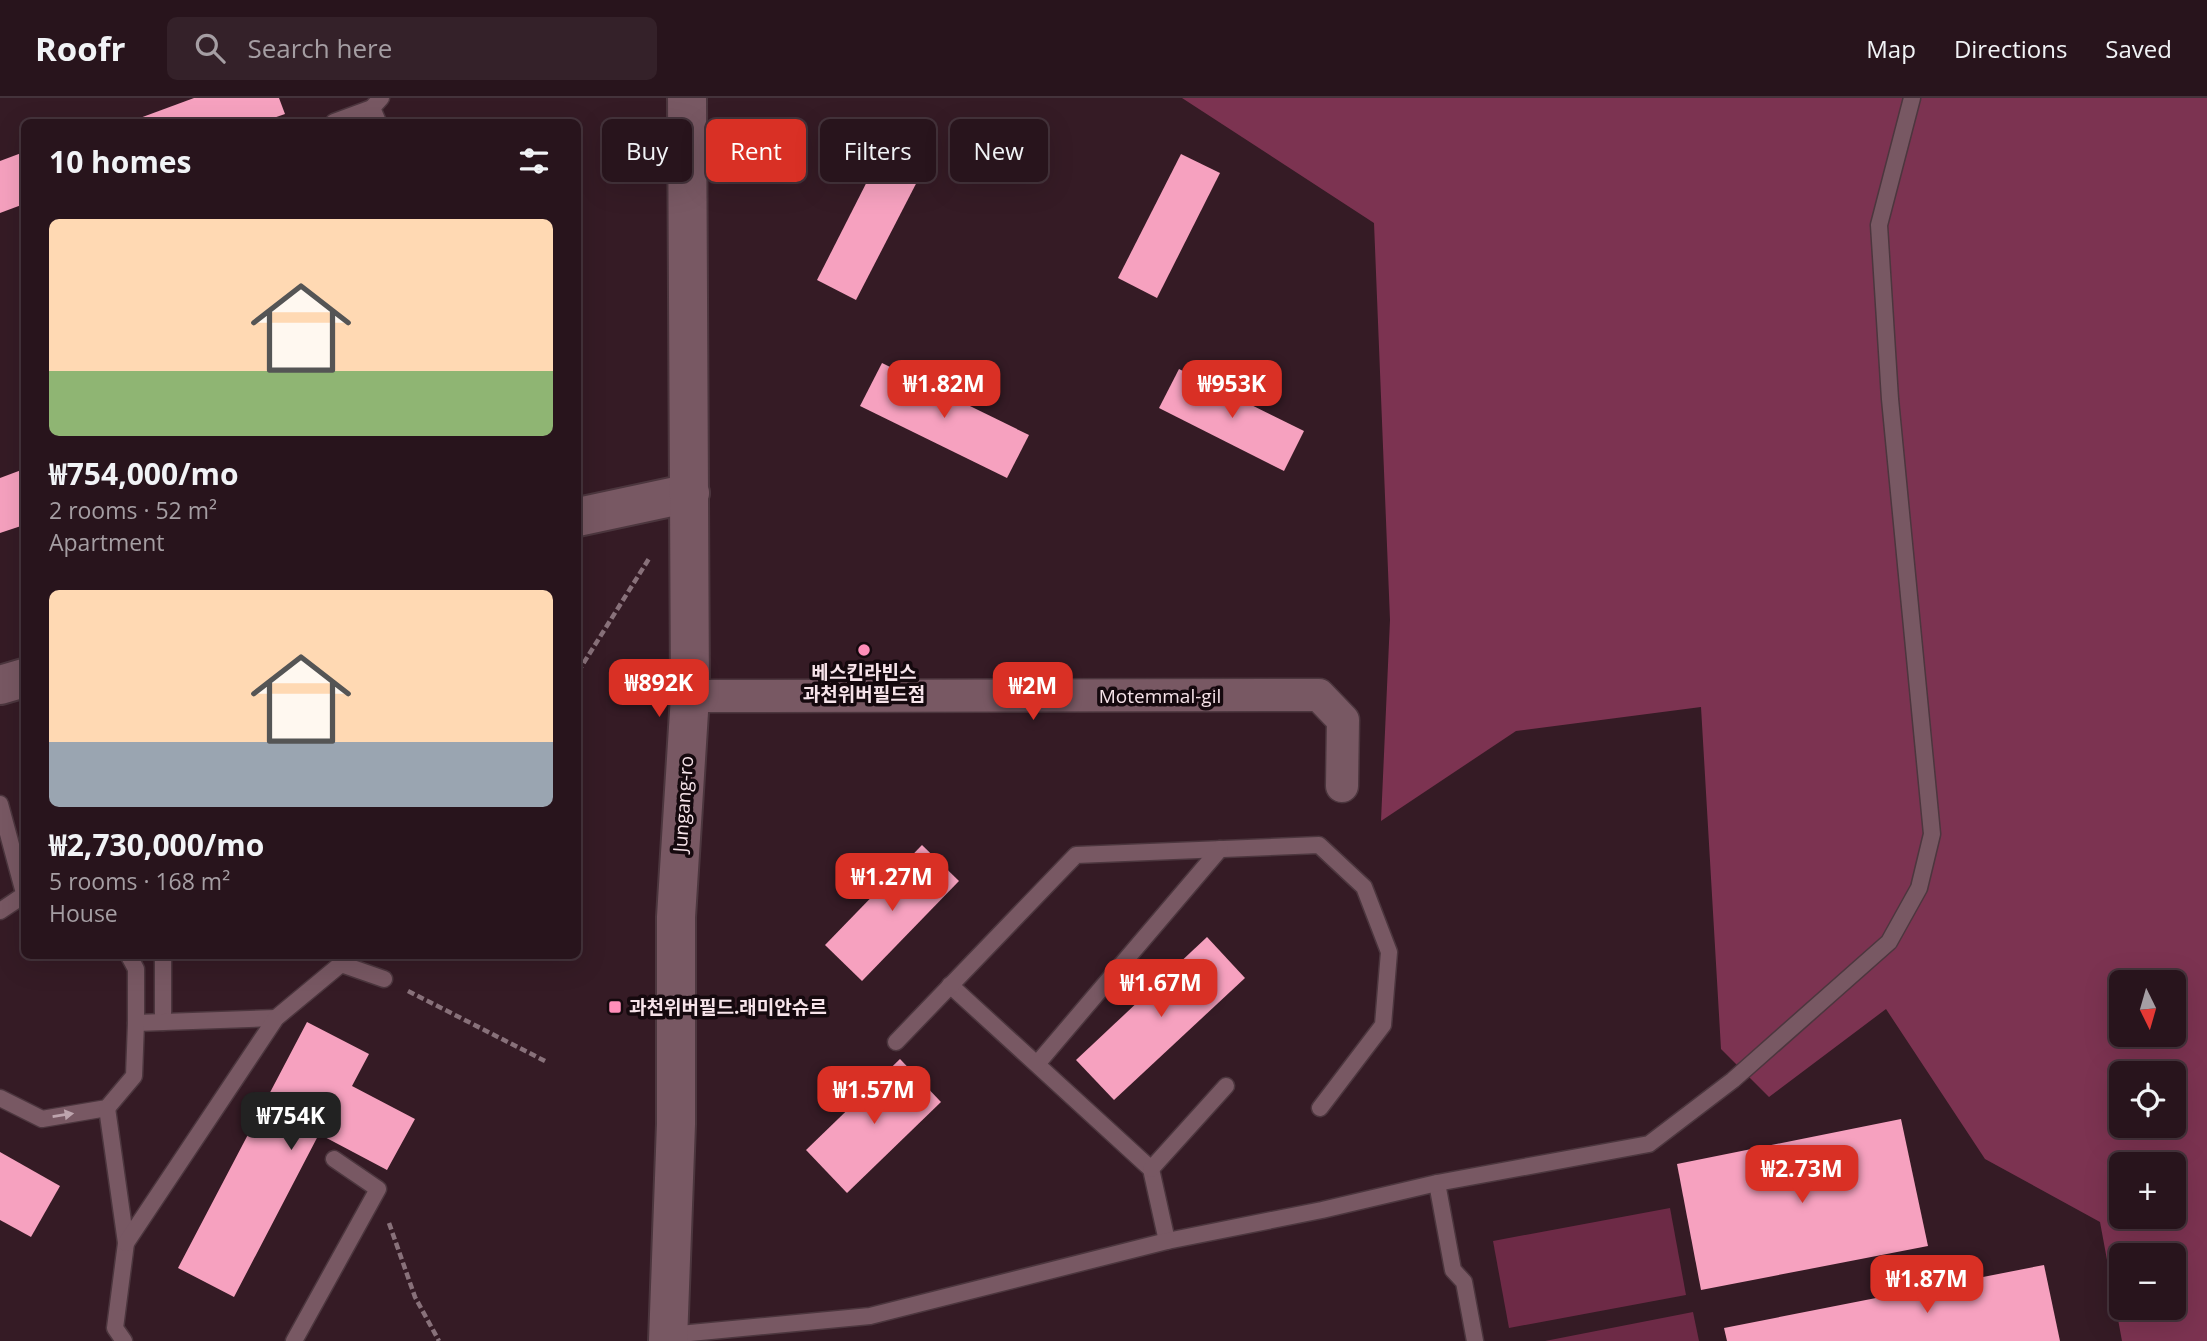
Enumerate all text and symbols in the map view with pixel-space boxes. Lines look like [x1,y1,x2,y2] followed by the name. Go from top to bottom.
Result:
[167,17,657,80] search box
[35,26,125,71] text: Roofr
[191,29,229,67] icon: search
[247,30,392,66] text: Search here
[1866,32,1916,65] text: Map
[1954,32,2067,65] text: Directions
[2105,32,2172,65] text: Saved
[602,119,692,182] chip: Buy
[706,119,806,182] chip: Rent
[820,119,936,182] chip: Filters
[950,119,1048,182] chip: New
[49,141,192,182] text: 10 homes
[515,142,553,180] icon: filters
[238,265,364,391] icon: home
[887,360,1001,420] pin: ₩1.82M
[1183,360,1281,420] pin: ₩953K
[903,367,985,399] text: ₩1.82M
[1198,367,1266,399] text: ₩953K
[49,453,239,494] text: ₩754,000/mo
[49,494,217,526] text: 2 rooms · 52 m²
[49,526,165,558] text: Apartment
[238,636,364,762] icon: home
[856,642,872,658] marker: 베스킨라빈스 과천위버필드점
[803,659,925,707] place label: 베스킨라빈스 과천위버필드점
[610,660,708,719] pin: ₩892K
[999,662,1067,722] pin: ₩2M
[625,666,693,698] text: ₩892K
[1009,669,1057,701] text: ₩2M
[1099,683,1221,709] street label: Motemmal-gil
[667,755,699,855] street label: Jungang-ro
[49,824,264,865] text: ₩2,730,000/mo
[835,854,949,913] pin: ₩1.27M
[851,860,933,892] text: ₩1.27M
[49,865,230,897] text: 5 rooms · 168 m²
[49,897,118,929] text: House
[1104,960,1218,1019] pin: ₩1.67M
[1120,966,1202,998] text: ₩1.67M
[2109,970,2186,1046] north arrow
[2109,970,2186,1320] map controls
[629,994,827,1020] place label: 과천위버필드.래미안슈르
[607,999,623,1015] marker: 과천위버필드.래미안슈르
[2109,1061,2186,1138] button: locate
[817,1066,931,1126] pin: ₩1.57M
[833,1073,915,1105] text: ₩1.57M
[242,1093,340,1152] pin: ₩754K
[257,1099,325,1131] text: ₩754K
[52,1109,74,1120] one-way arrow
[1745,1146,1859,1205] pin: ₩2.73M
[1761,1152,1843,1184] text: ₩2.73M
[2109,1152,2186,1229] button: +
[2109,1243,2186,1320] button: −
[1870,1256,1984,1315] pin: ₩1.87M
[1886,1262,1968,1294] text: ₩1.87M

